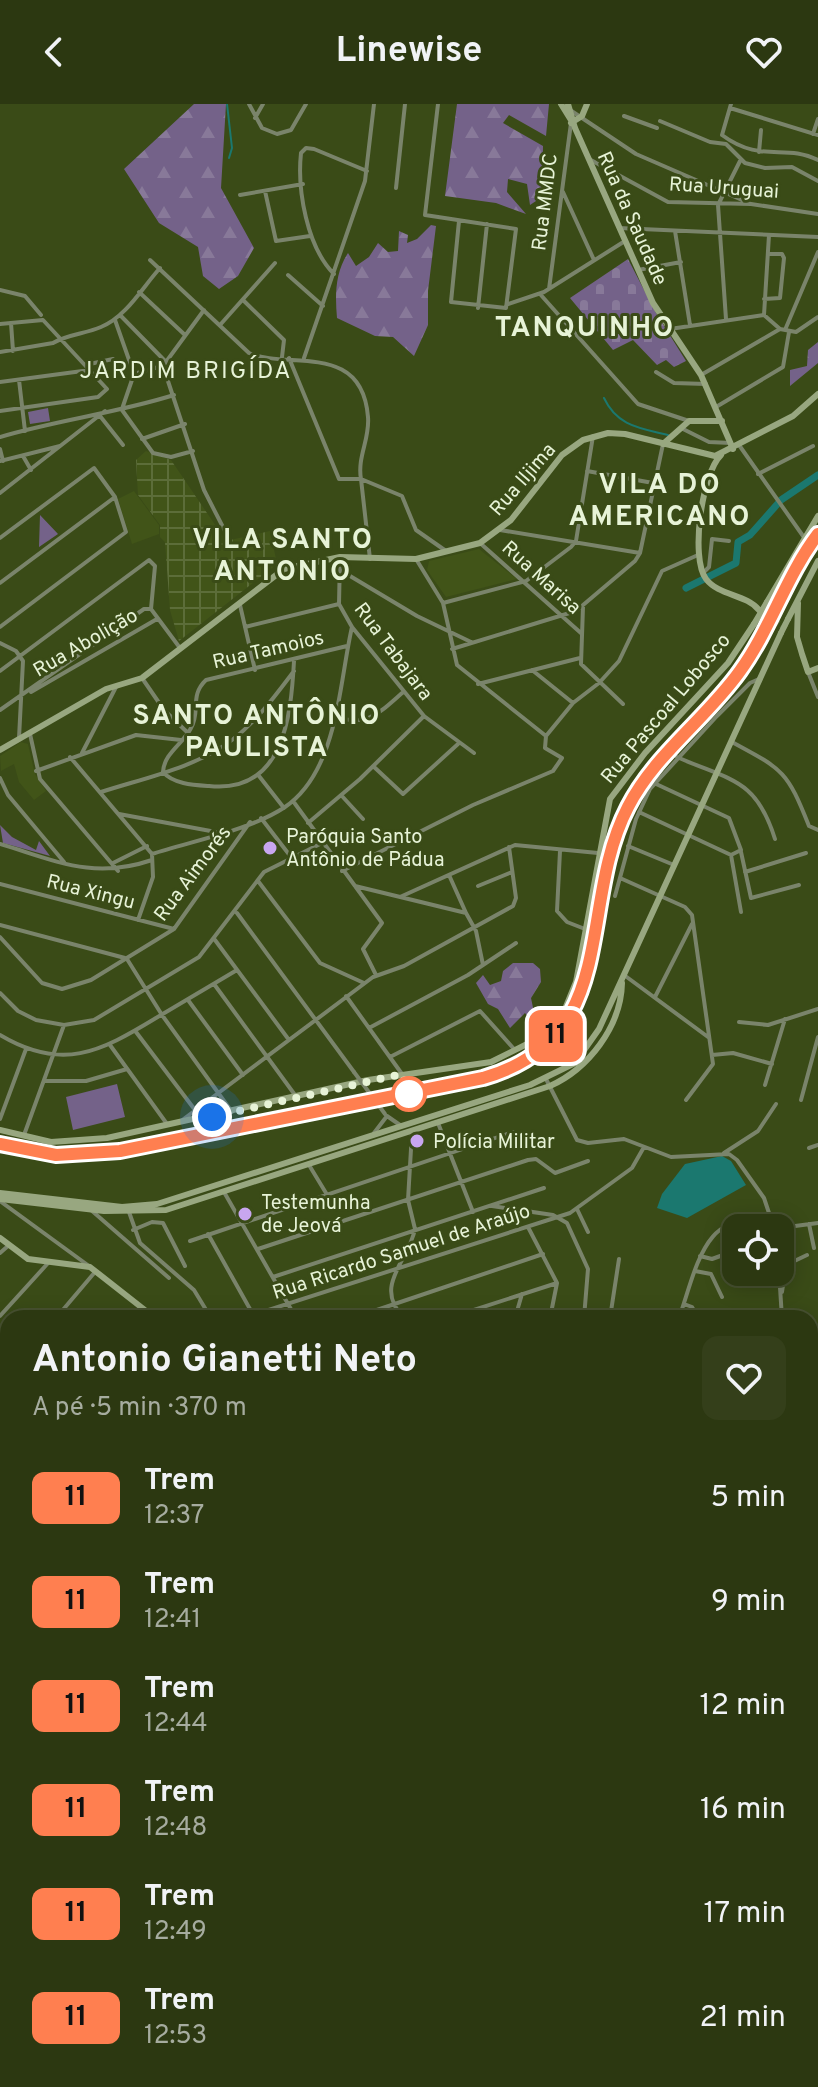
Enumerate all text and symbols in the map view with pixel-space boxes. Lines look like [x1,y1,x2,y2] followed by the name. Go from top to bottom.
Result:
[336,29,482,75] text: Linewise
[32,30,76,74] icon: back
[742,30,786,74] icon: heart
[590,148,672,290] street label: Rua da Saudade
[527,152,565,253] street label: Rua MMDC
[668,172,780,206] street label: Rua Uruguai
[495,311,675,347] district label: TANQUINHO
[79,355,293,387] district label: JARDIM BRIGÍDA
[485,438,562,522] street label: Rua Iljima
[569,468,751,536] district label: VILA DO AMERICANO
[192,523,374,591] district label: VILA SANTO ANTONIO
[495,536,586,621] street label: Rua Marisa
[347,598,438,706] street label: Rua Tabajara
[29,603,143,684] street label: Rua Abolição
[210,625,327,676] street label: Rua Tamoios
[596,629,737,790] street label: Rua Pascoal Lobosco
[132,697,382,767] district label: SANTO ANTÔNIO PAULISTA
[149,821,238,927] street label: Rua Aimorés
[286,825,444,874] place label: Paróquia Santo Antônio de Pádua
[261,839,279,857] marker: Paróquia Santo Antônio de Pádua
[43,869,138,916] street label: Rua Xingu
[520,1010,592,1062] line badge: 11
[545,1018,567,1054] text: 11
[392,1077,426,1111] unlabelled marker
[192,1097,232,1137] your location
[433,1130,555,1156] place label: Polícia Militar
[408,1132,426,1150] marker: Polícia Militar
[261,1191,370,1240] place label: Testemunha de Jeová
[269,1199,534,1307] street label: Rua Ricardo Samuel de Araújo
[236,1205,254,1223] marker: Testemunha de Jeová
[722,1214,794,1286] map controls
[722,1214,794,1286] button: locate
[702,1336,786,1420] button: heart
[32,1337,417,1386] text: Antonio Gianetti Neto
[32,1392,247,1425] text: A pé · 5 min · 370 m
[144,1463,215,1500] text: Trem
[65,1480,87,1516] text: 11
[710,1480,786,1517] text: 5 min
[144,1500,204,1533] text: 12:37
[144,1567,215,1604] text: Trem
[65,1584,87,1620] text: 11
[711,1584,786,1621] text: 9 min
[144,1604,201,1637] text: 12:41
[144,1671,215,1708] text: Trem
[65,1688,87,1724] text: 11
[699,1688,786,1725] text: 12 min
[144,1708,208,1741] text: 12:44
[144,1775,215,1812] text: Trem
[65,1792,87,1828] text: 11
[700,1792,786,1829] text: 16 min
[144,1812,208,1845] text: 12:48
[144,1879,215,1916] text: Trem
[65,1896,87,1932] text: 11
[703,1896,786,1933] text: 17 min
[144,1916,207,1949] text: 12:49
[144,1983,215,2020] text: Trem
[65,2000,87,2036] text: 11
[699,2000,786,2037] text: 21 min
[144,2020,207,2053] text: 12:53

